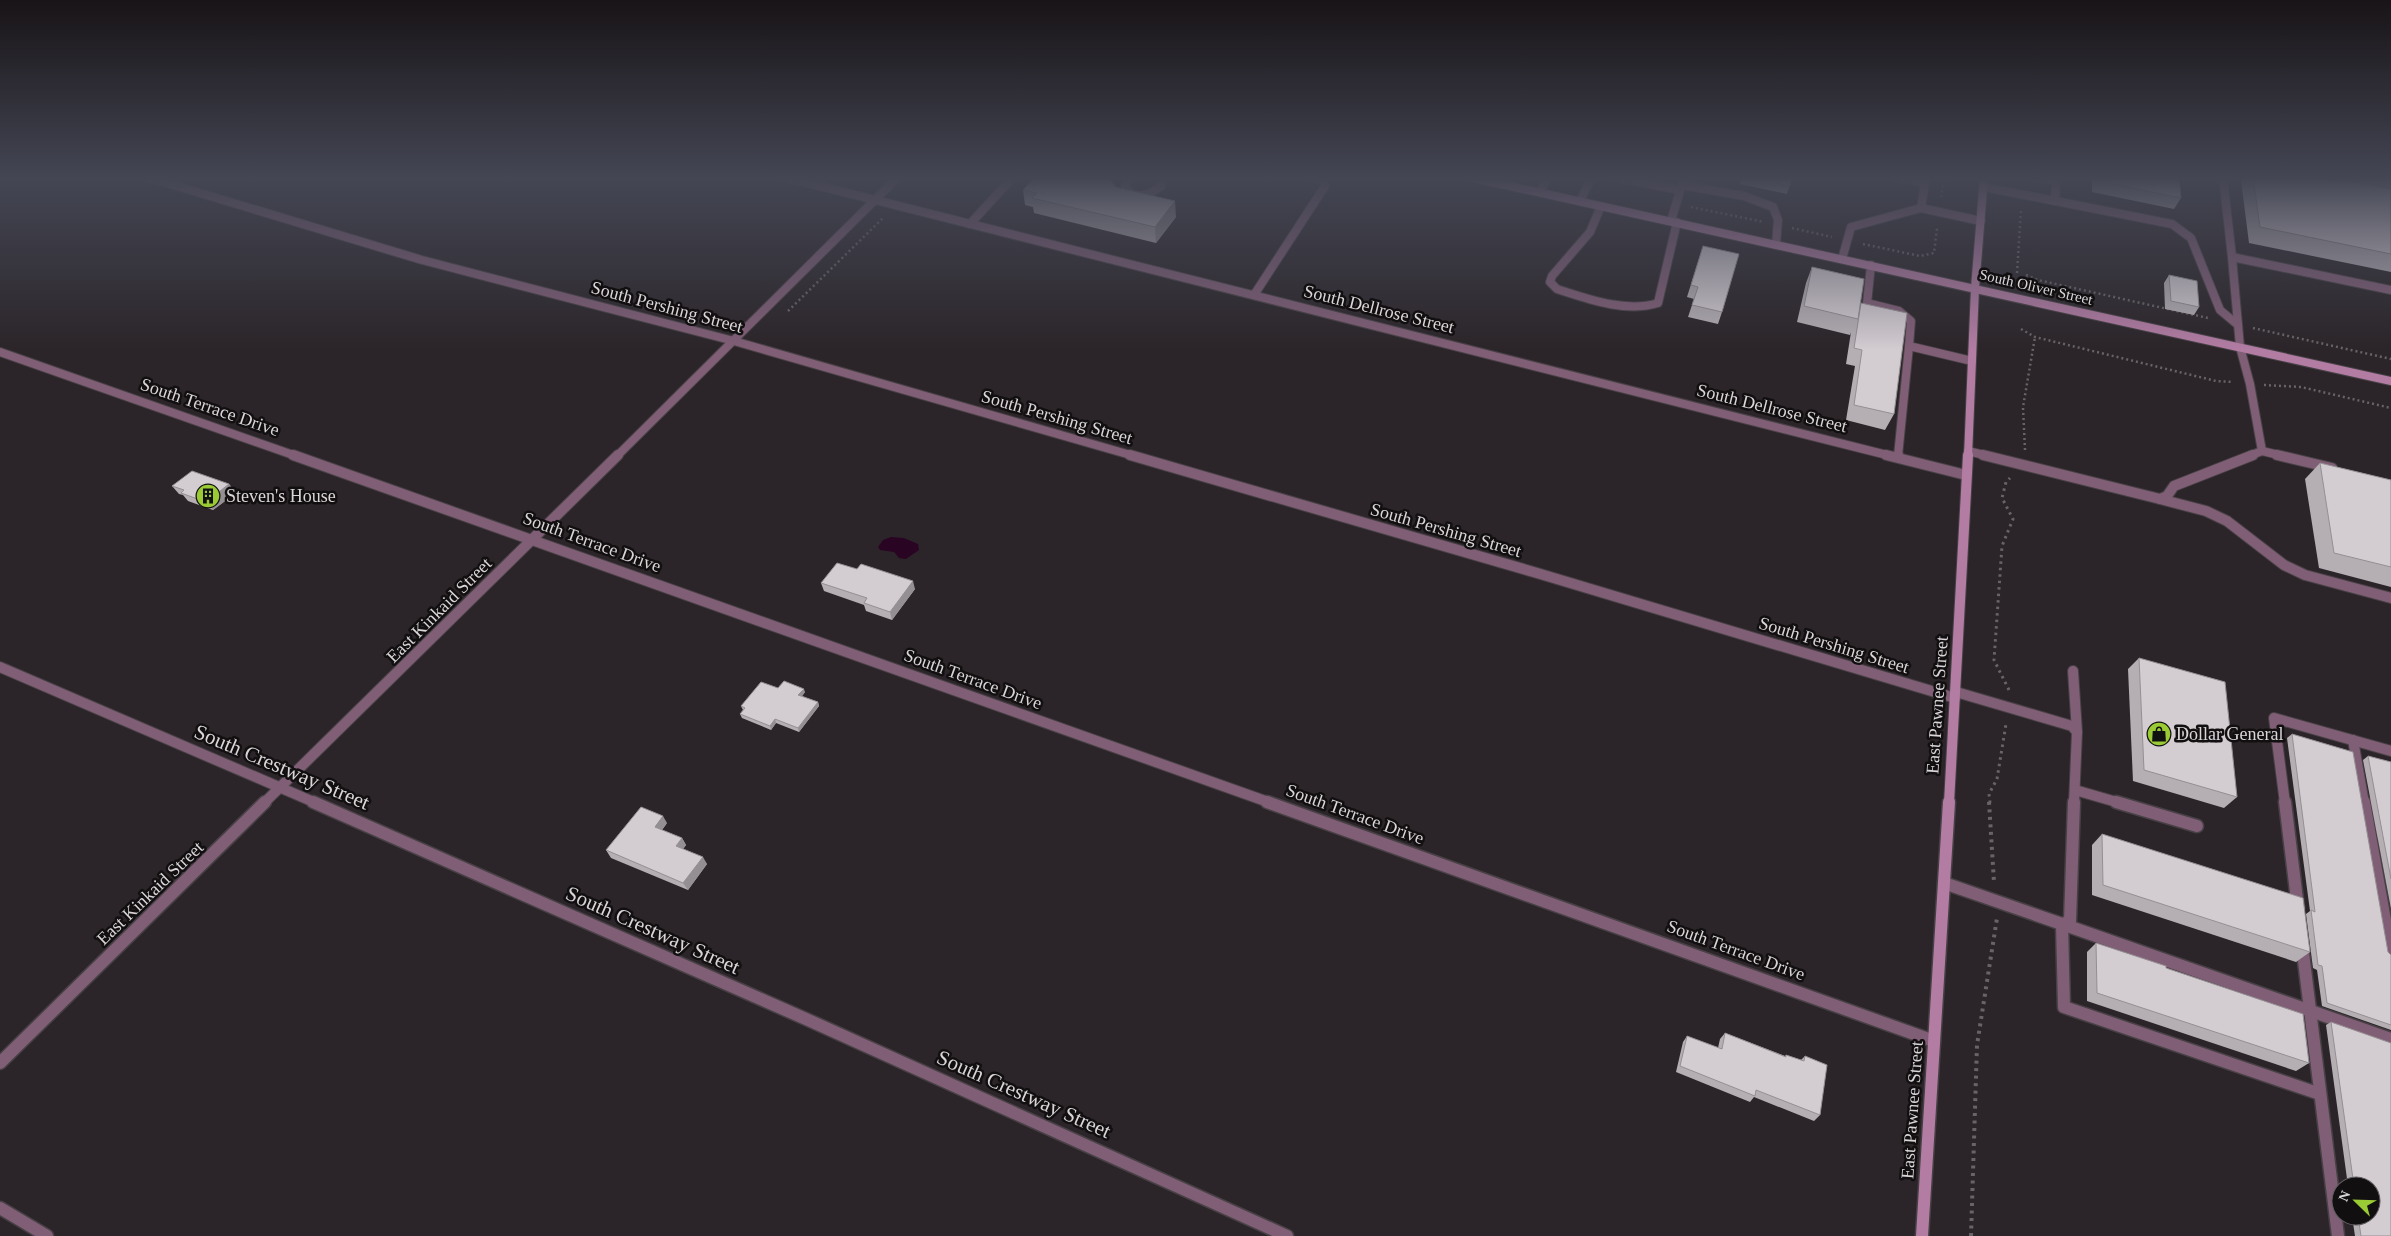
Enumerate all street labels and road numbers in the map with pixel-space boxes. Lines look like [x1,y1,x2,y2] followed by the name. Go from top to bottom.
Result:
[1978,266,2095,308] street label: South Oliver Street
[589,277,745,337] street label: South Pershing Street
[1302,281,1456,337] street label: South Dellrose Street
[138,374,282,440] street label: South Terrace Drive
[1695,380,1849,436] street label: South Dellrose Street
[979,386,1135,448] street label: South Pershing Street
[1368,499,1524,561] street label: South Pershing Street
[520,508,664,576] street label: South Terrace Drive
[382,553,496,667] street label: East Kinkaid Street
[1756,613,1912,677] street label: South Pershing Street
[1922,635,1952,775] street label: East Pawnee Street
[901,645,1045,713] street label: South Terrace Drive
[191,719,373,815] street label: South Crestway Street
[1283,780,1427,848] street label: South Terrace Drive
[93,837,207,949] street label: East Kinkaid Street
[562,881,744,979] street label: South Crestway Street
[1664,916,1808,984] street label: South Terrace Drive
[1897,1040,1927,1180] street label: East Pawnee Street
[933,1045,1115,1143] street label: South Crestway Street

